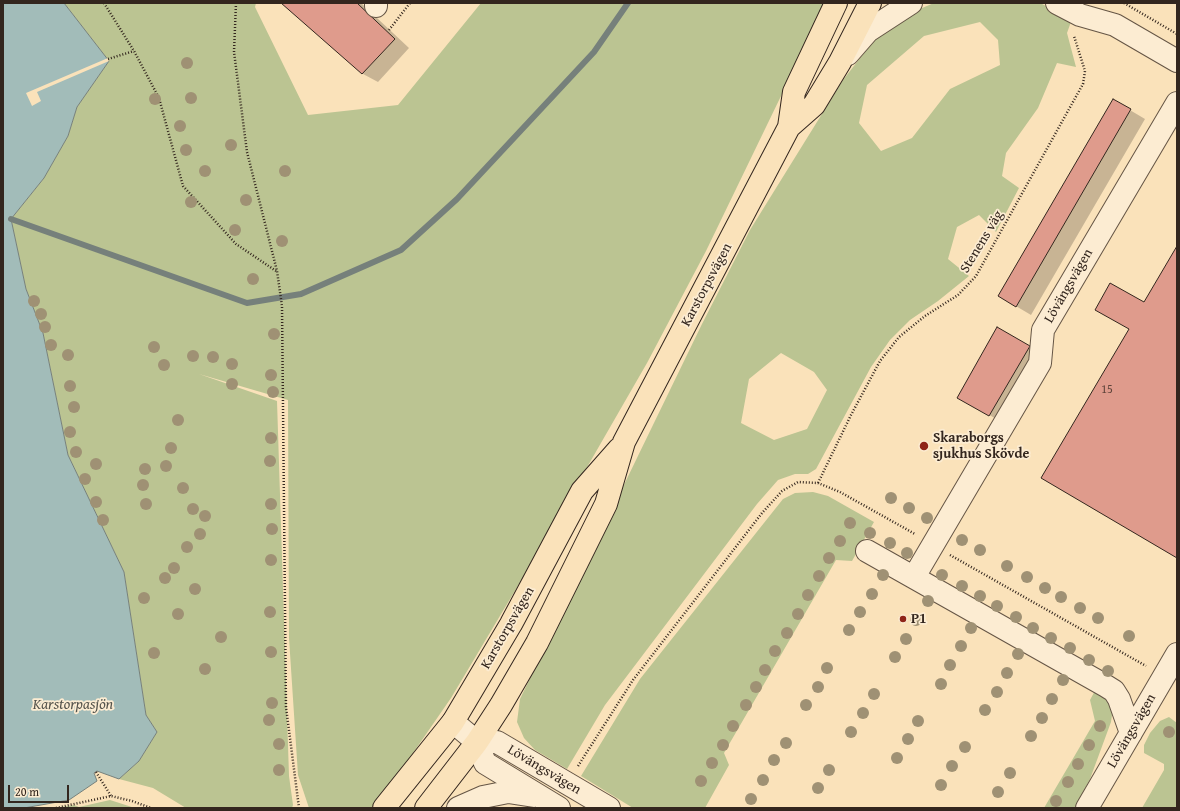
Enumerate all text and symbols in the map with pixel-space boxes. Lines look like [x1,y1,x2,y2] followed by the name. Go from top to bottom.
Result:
[957,208,1007,276] street label: Stenens väg
[678,240,736,330] street label: Karstorpsvägen
[1041,246,1097,326] street label: Lövängsvägen
[1101,383,1113,397] house number: 15
[933,430,1029,462] place label: Skaraborgs sjukhus Skövde
[918,440,930,452] marker: Skaraborgs sjukhus Skövde
[478,584,538,672] street label: Karstorpsvägen
[911,611,926,627] place label: P1
[898,614,908,624] marker: P1
[1104,691,1160,771] street label: Lövängsvägen
[33,696,113,714] water label: Karstorpasjön
[504,741,584,799] street label: Lövängsvägen
[10,777,71,803] scale bar
[15,783,39,800] text: 20 m

